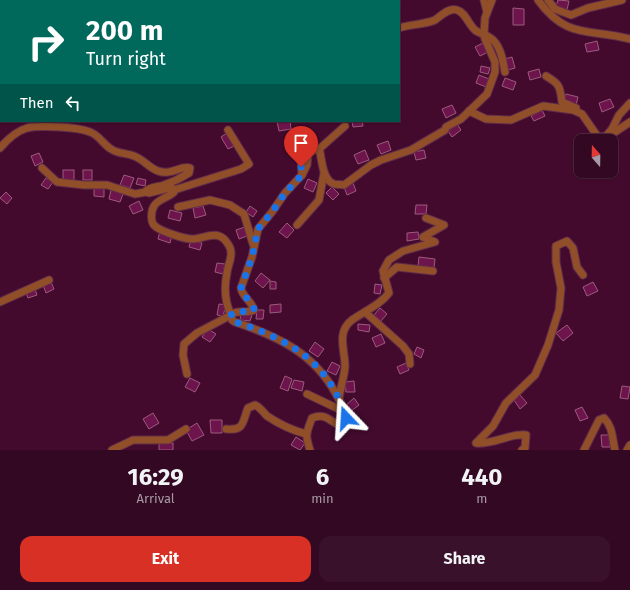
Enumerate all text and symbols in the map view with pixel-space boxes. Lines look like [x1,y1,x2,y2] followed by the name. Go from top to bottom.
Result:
[86,14,164,47] text: 200 m
[20,16,72,68] icon: right
[86,48,166,70] text: Turn right
[62,92,84,114] icon: left
[20,94,54,112] text: Then
[284,126,318,167] pin
[290,132,312,154] icon: arrive
[574,134,618,178] north arrow
[574,134,618,178] map controls
[325,397,367,439] position arrow
[128,463,184,491] text: 16:29
[316,463,329,491] text: 6
[461,463,502,491] text: 440
[137,491,175,506] text: Arrival
[311,491,334,506] text: min
[476,491,487,506] text: m
[20,536,311,582] button: Exit
[319,536,610,582] button: Share

